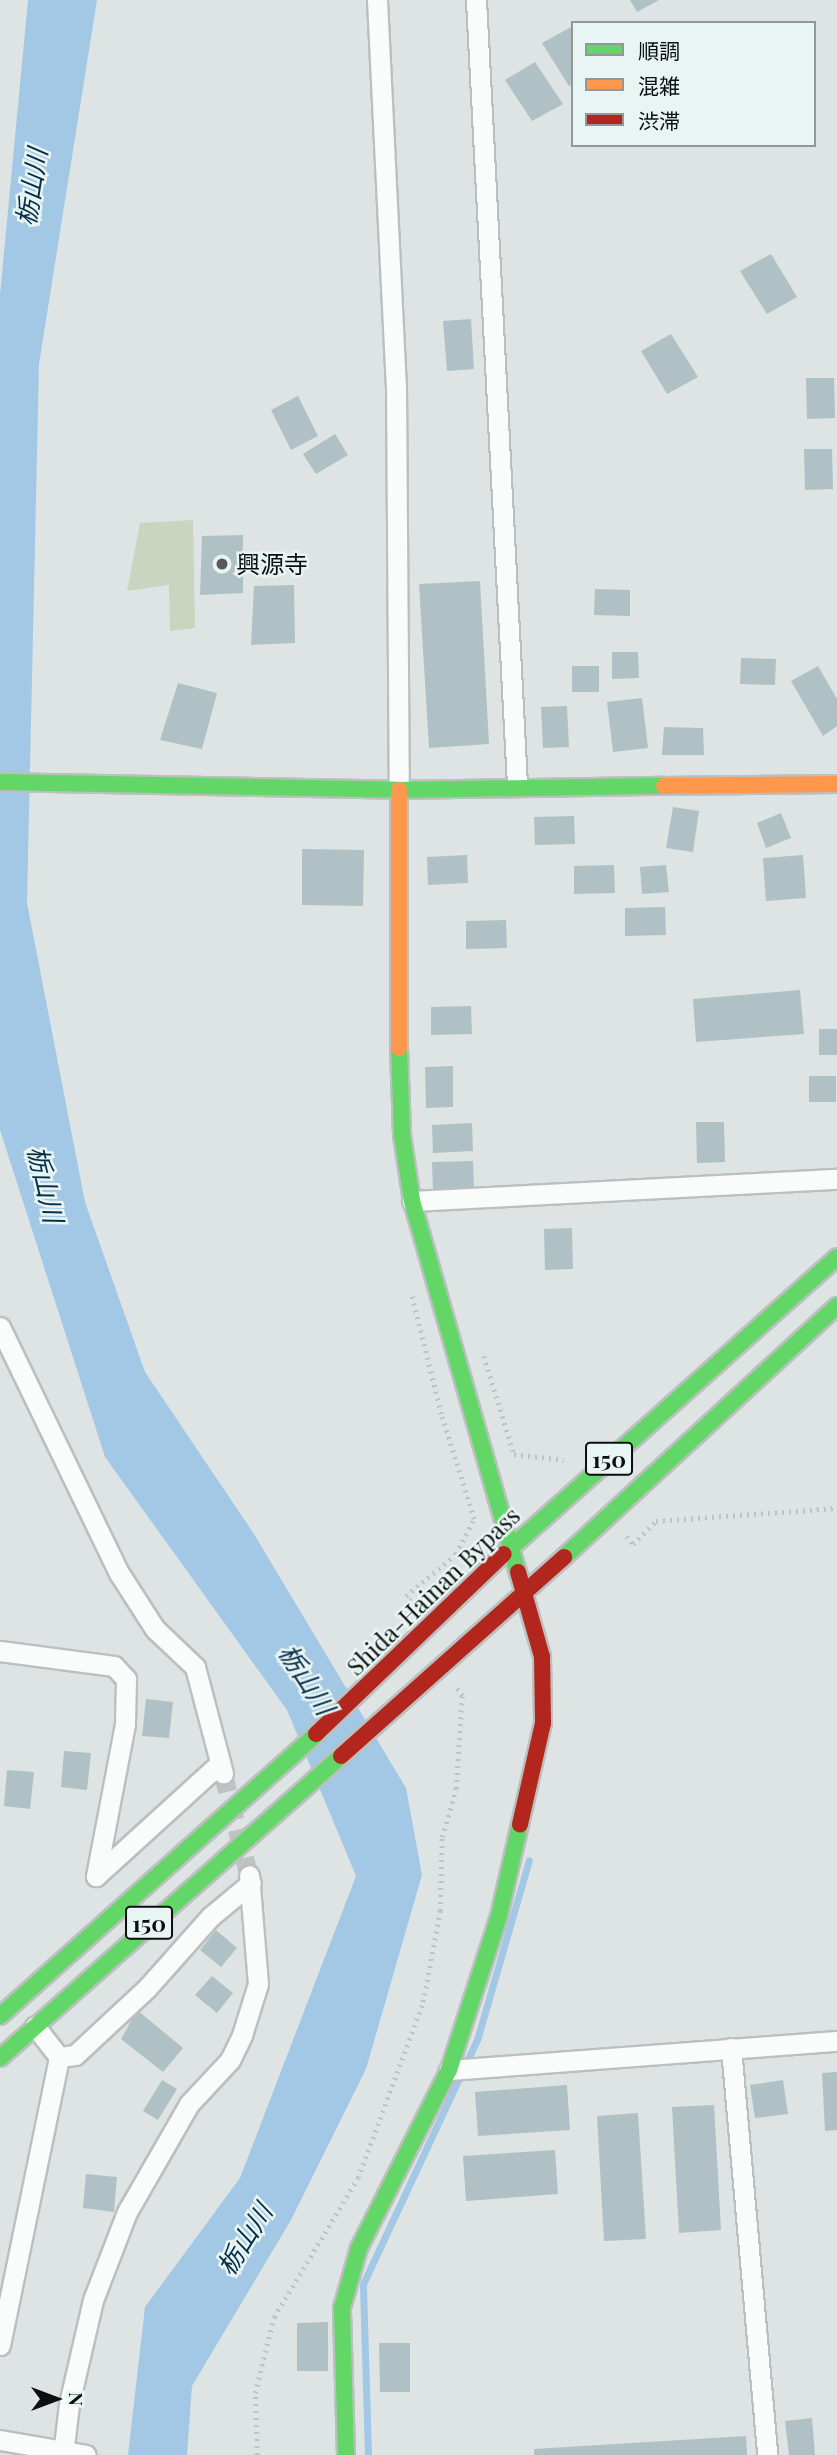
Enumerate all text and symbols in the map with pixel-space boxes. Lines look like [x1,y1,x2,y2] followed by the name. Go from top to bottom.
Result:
[571,21,816,147] legend
[638,36,680,64] text: 順調
[638,71,680,99] text: 混雑
[638,106,680,134] text: 渋滞
[9,146,53,228] water label: 栃山川
[236,550,308,578] place label: 興源寺
[214,556,230,572] marker: 興源寺
[22,1142,70,1226] water label: 栃山川
[584,1440,634,1478] road number: 150
[341,1501,525,1681] street label: Shida-Hainan Bypass
[273,1638,341,1720] water label: 栃山川
[124,1904,174,1942] road number: 150
[210,2198,278,2280] water label: 栃山川
[21,2364,91,2434] north arrow
[64,2392,90,2406] text: N

